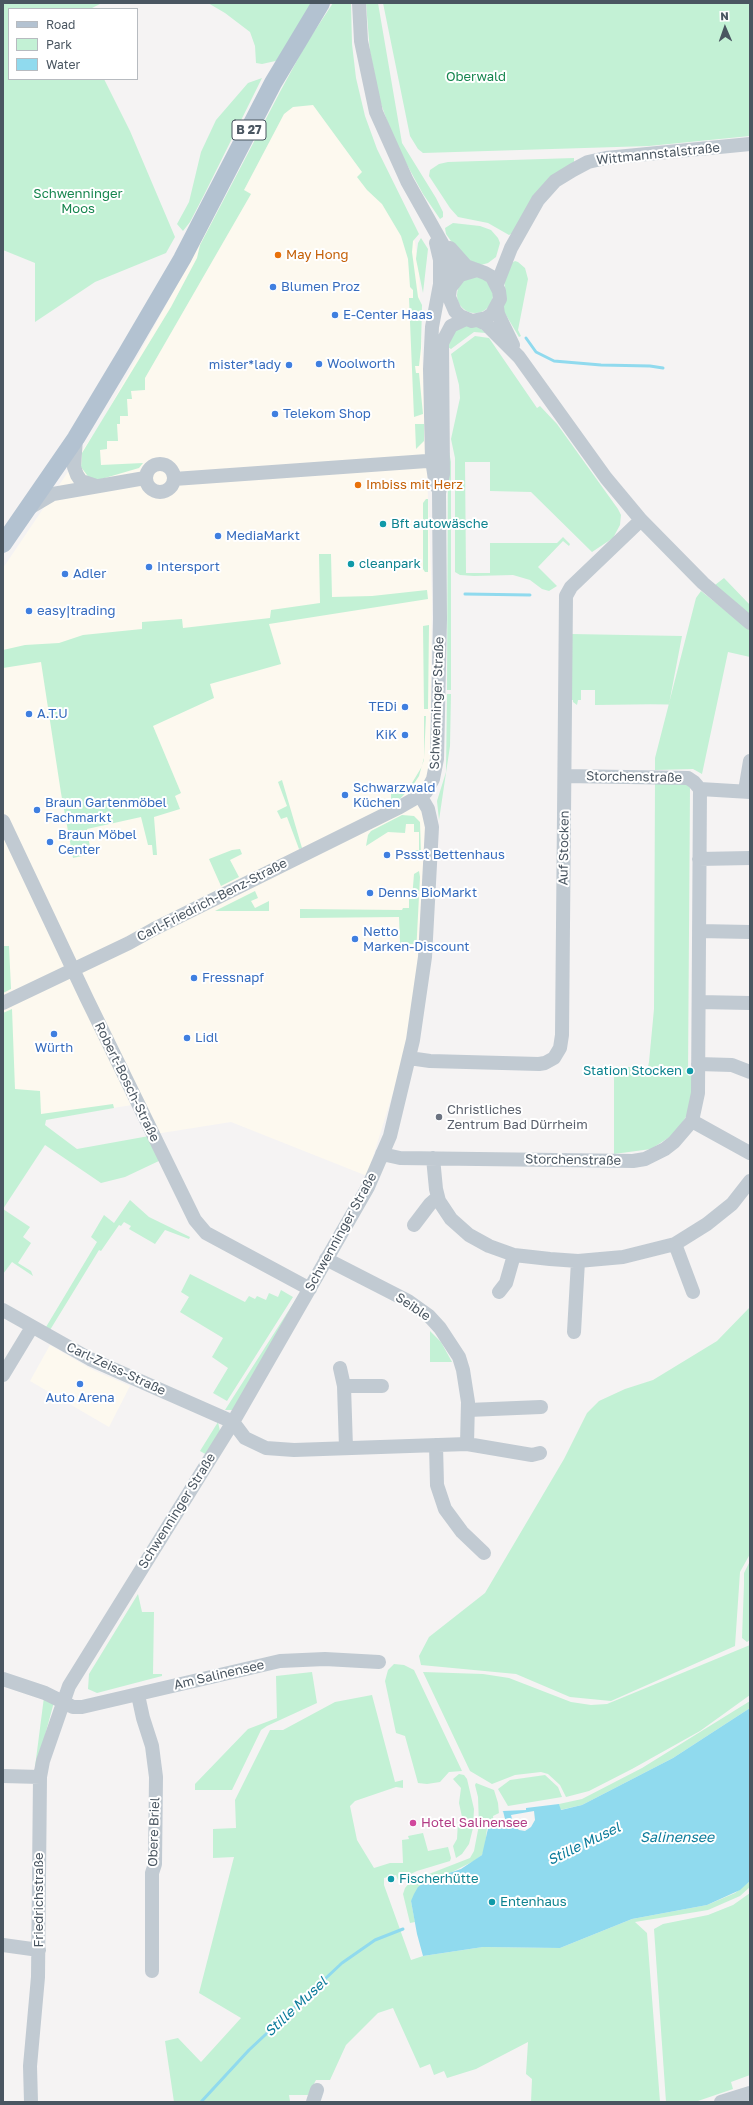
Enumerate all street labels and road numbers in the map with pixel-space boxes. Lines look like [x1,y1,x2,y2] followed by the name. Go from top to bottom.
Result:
[232,120,266,140] road number: B 27
[595,140,721,168] street label: Wittmannstalstraße
[427,636,447,770] street label: Schwenninger Straße
[586,768,682,786] street label: Storchenstraße
[556,810,572,886] street label: Auf Stocken
[134,855,290,945] street label: Carl-Friedrich-Benz-Straße
[91,1020,163,1144] street label: Robert-Bosch-Straße
[525,1151,621,1169] street label: Storchenstraße
[302,1170,380,1294] street label: Schwenninger Straße
[393,1290,433,1324] street label: Seible
[64,1339,168,1399] street label: Carl-Zeiss-Straße
[135,1450,219,1572] street label: Schwenninger Straße
[172,1657,266,1693] street label: Am Salinensee
[145,1797,163,1867] street label: Obere Briel
[31,1853,47,1947] street label: Friedrichstraße

